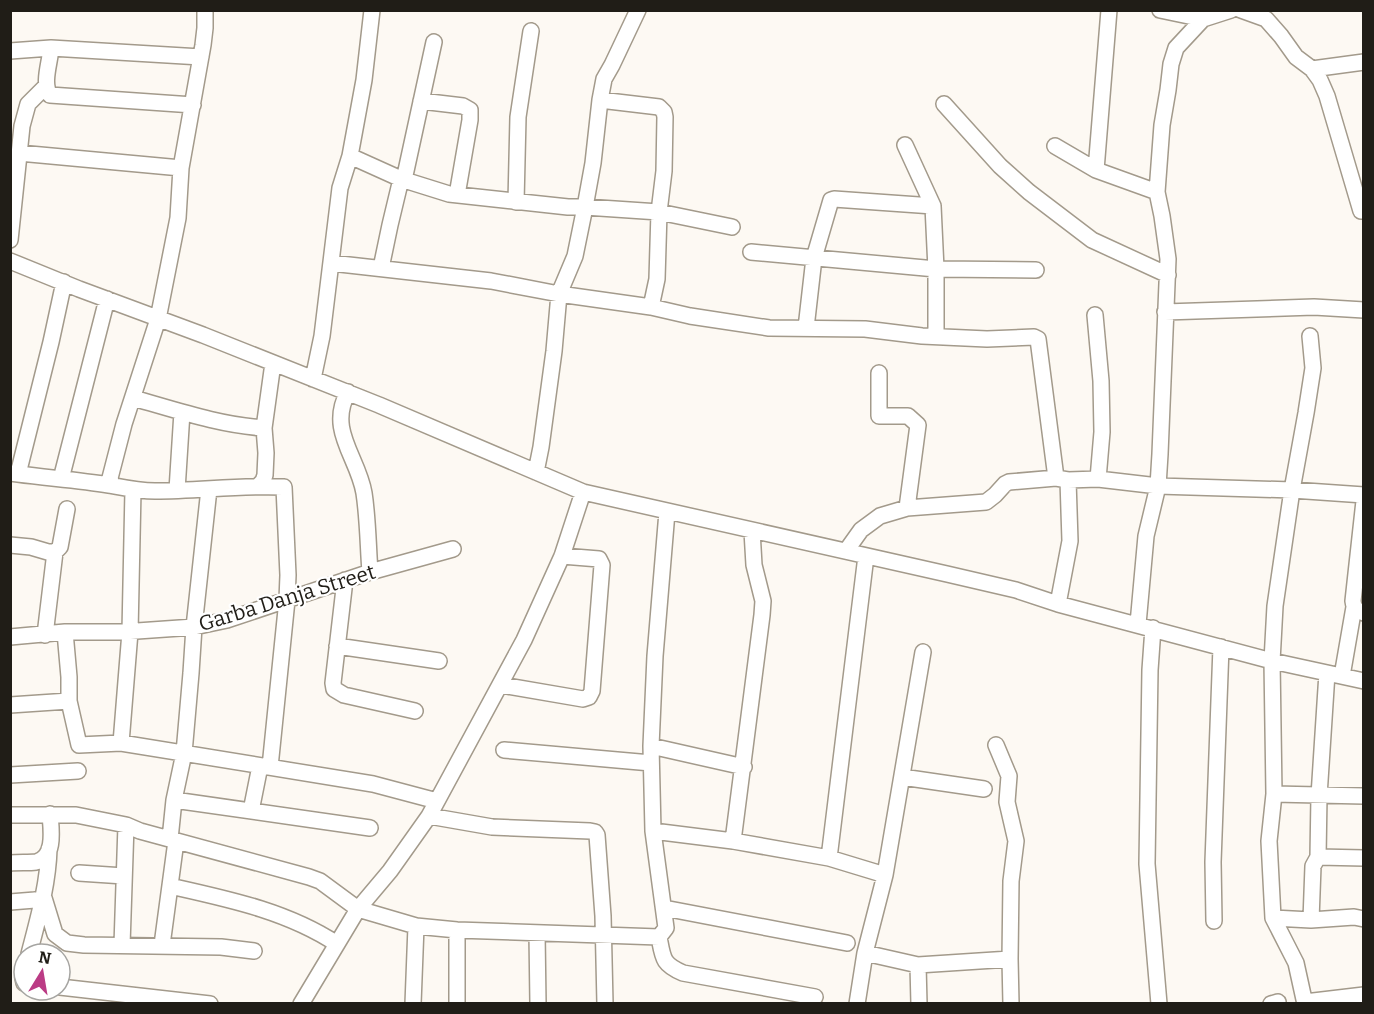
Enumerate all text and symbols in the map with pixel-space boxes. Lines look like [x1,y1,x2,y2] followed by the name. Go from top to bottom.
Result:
[195,559,379,637] street label: Garba Danja Street
[12,942,72,1002] north arrow
[37,947,53,968] text: N

